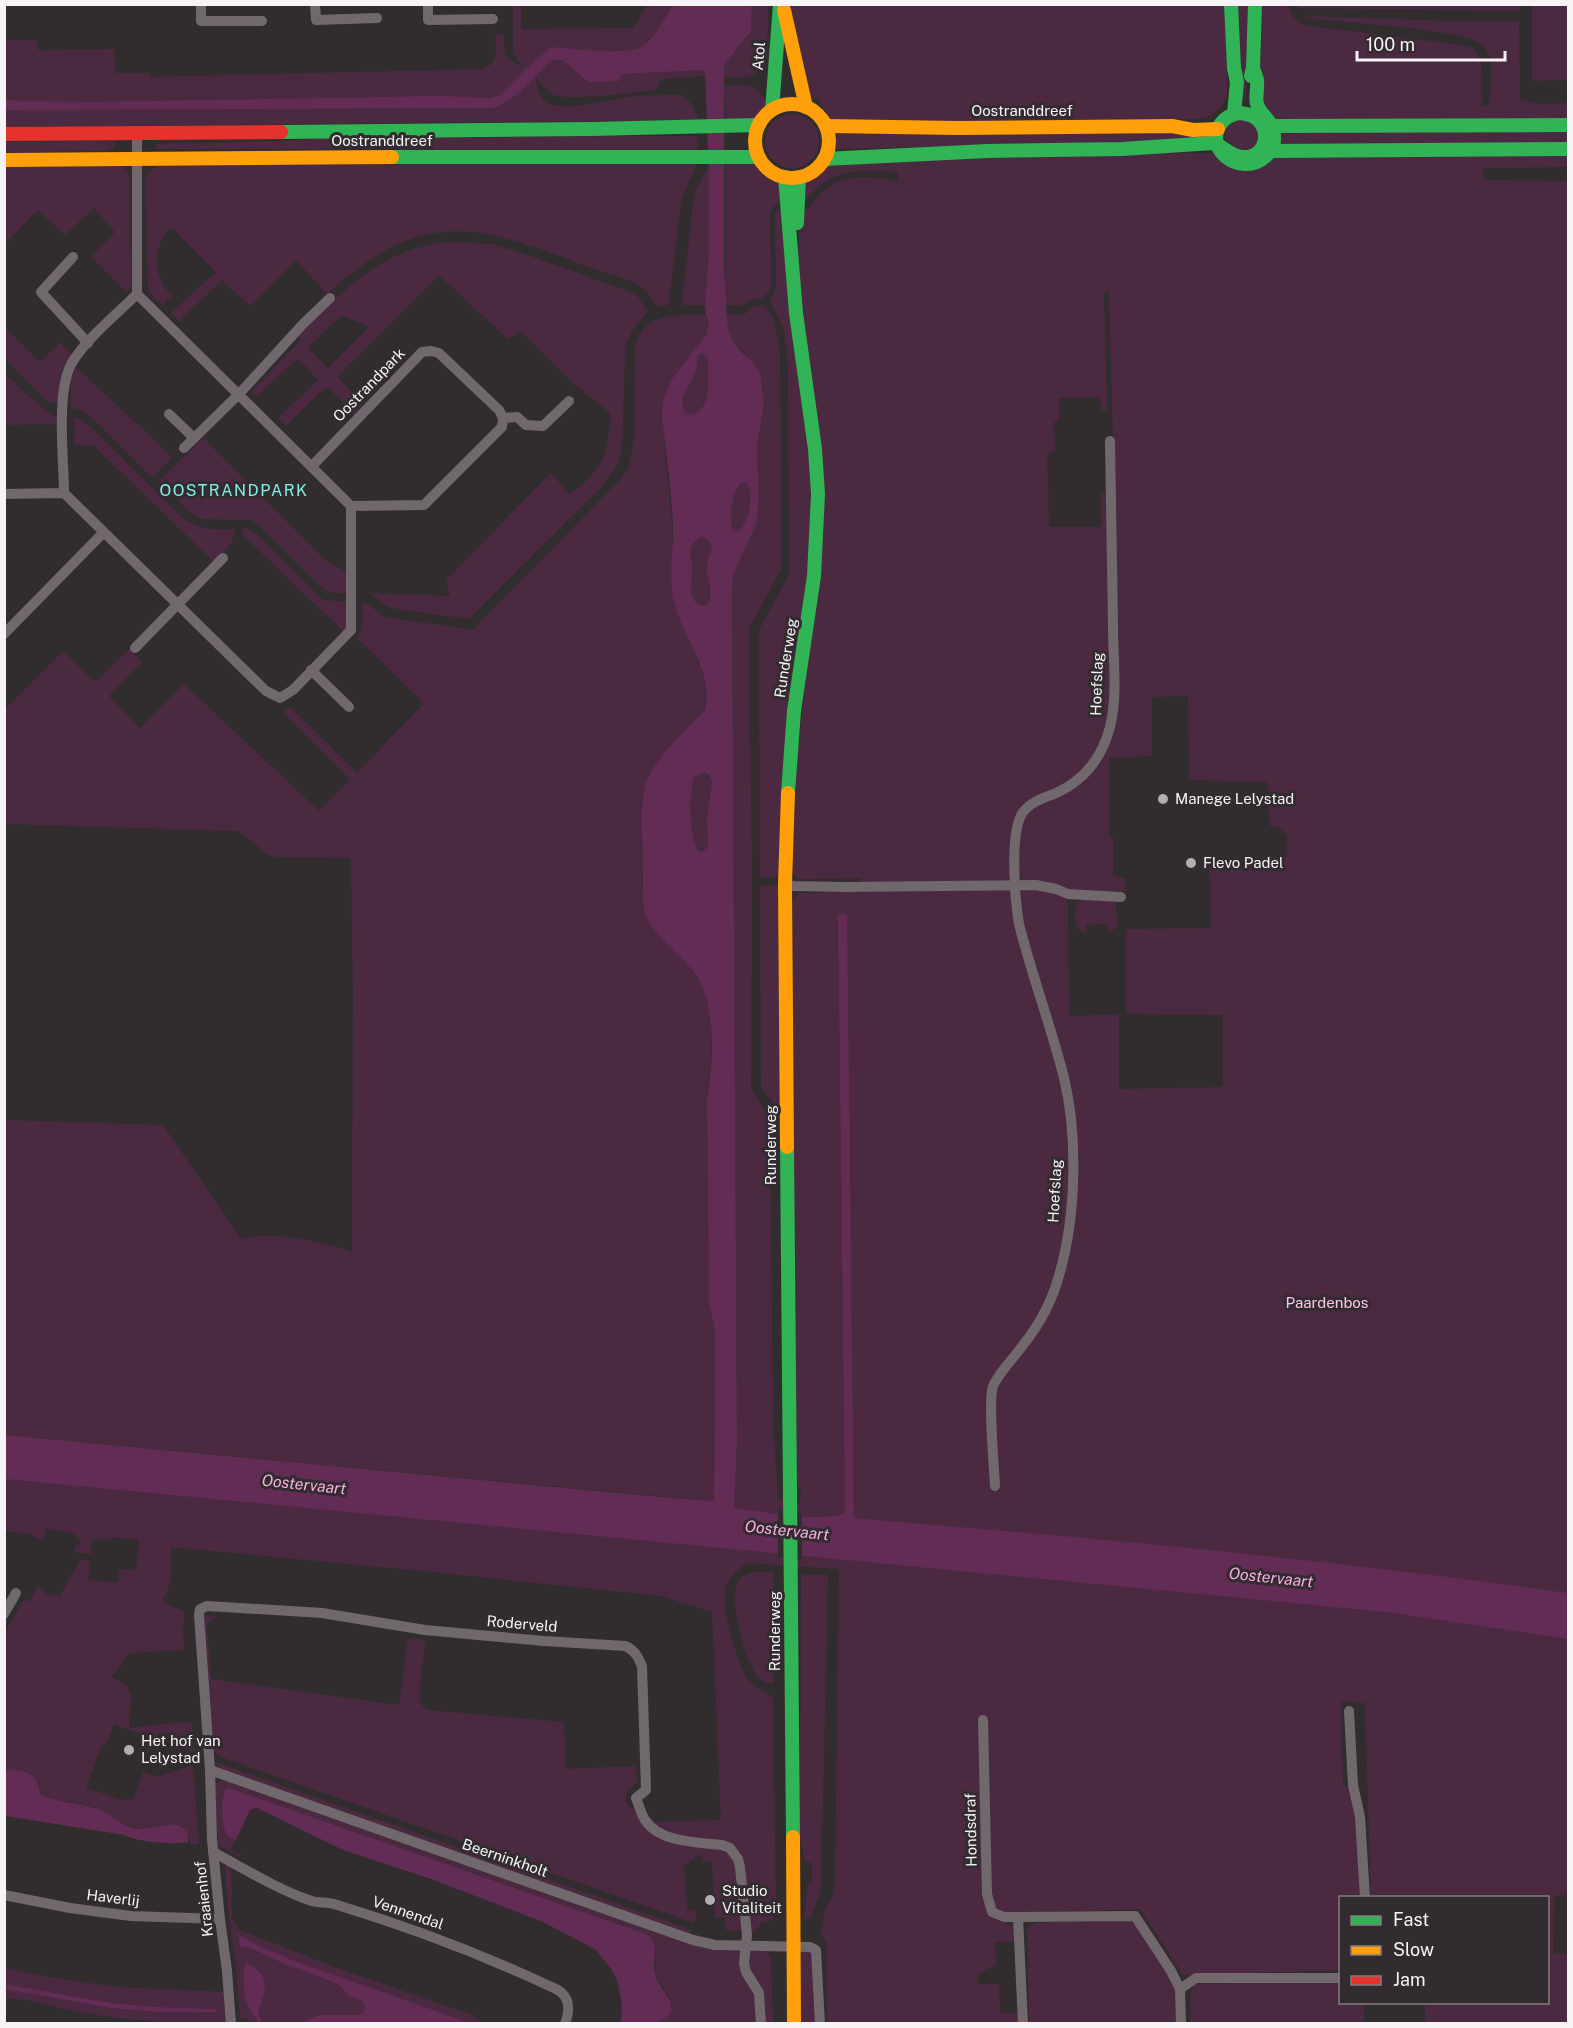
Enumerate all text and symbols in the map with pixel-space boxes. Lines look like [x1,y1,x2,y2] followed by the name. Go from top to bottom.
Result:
[1357,24,1506,62] scale bar
[1366,34,1415,55] text: 100 m
[749,41,768,71] street label: Atol
[971,102,1073,119] street label: Oostranddreef
[331,132,433,149] street label: Oostranddreef
[329,344,408,425] street label: Oostrandpark
[159,481,309,500] district label: OOSTRANDPARK
[771,617,800,699] street label: Runderweg
[1087,652,1106,716] street label: Hoefslag
[1175,790,1294,807] place label: Manege Lelystad
[1156,792,1170,806] marker: Manege Lelystad
[1203,854,1284,871] place label: Flevo Padel
[1184,856,1198,870] marker: Flevo Padel
[762,1105,779,1185] street label: Runderweg
[1044,1159,1065,1223] street label: Hoefslag
[1286,1294,1368,1311] park label: Paardenbos
[261,1471,347,1498] water label: Oostervaart
[744,1517,830,1544] water label: Oostervaart
[1228,1564,1314,1591] water label: Oostervaart
[766,1591,783,1671] street label: Runderweg
[486,1612,558,1635] street label: Roderveld
[141,1732,221,1766] place label: Het hof van Lelystad
[122,1743,136,1757] marker: Het hof van Lelystad
[961,1793,980,1867] street label: Hondsdraf
[460,1835,550,1880] street label: Beerninkholt
[191,1860,216,1938] street label: Kraaienhof
[722,1882,782,1916] place label: Studio Vitaliteit
[86,1886,141,1909] street label: Haverlij
[370,1892,446,1933] street label: Vennendal
[703,1893,717,1907] marker: Studio Vitaliteit
[1339,1896,1549,2004] legend
[1393,1909,1429,1930] text: Fast
[1393,1939,1434,1960] text: Slow
[1393,1969,1426,1990] text: Jam

